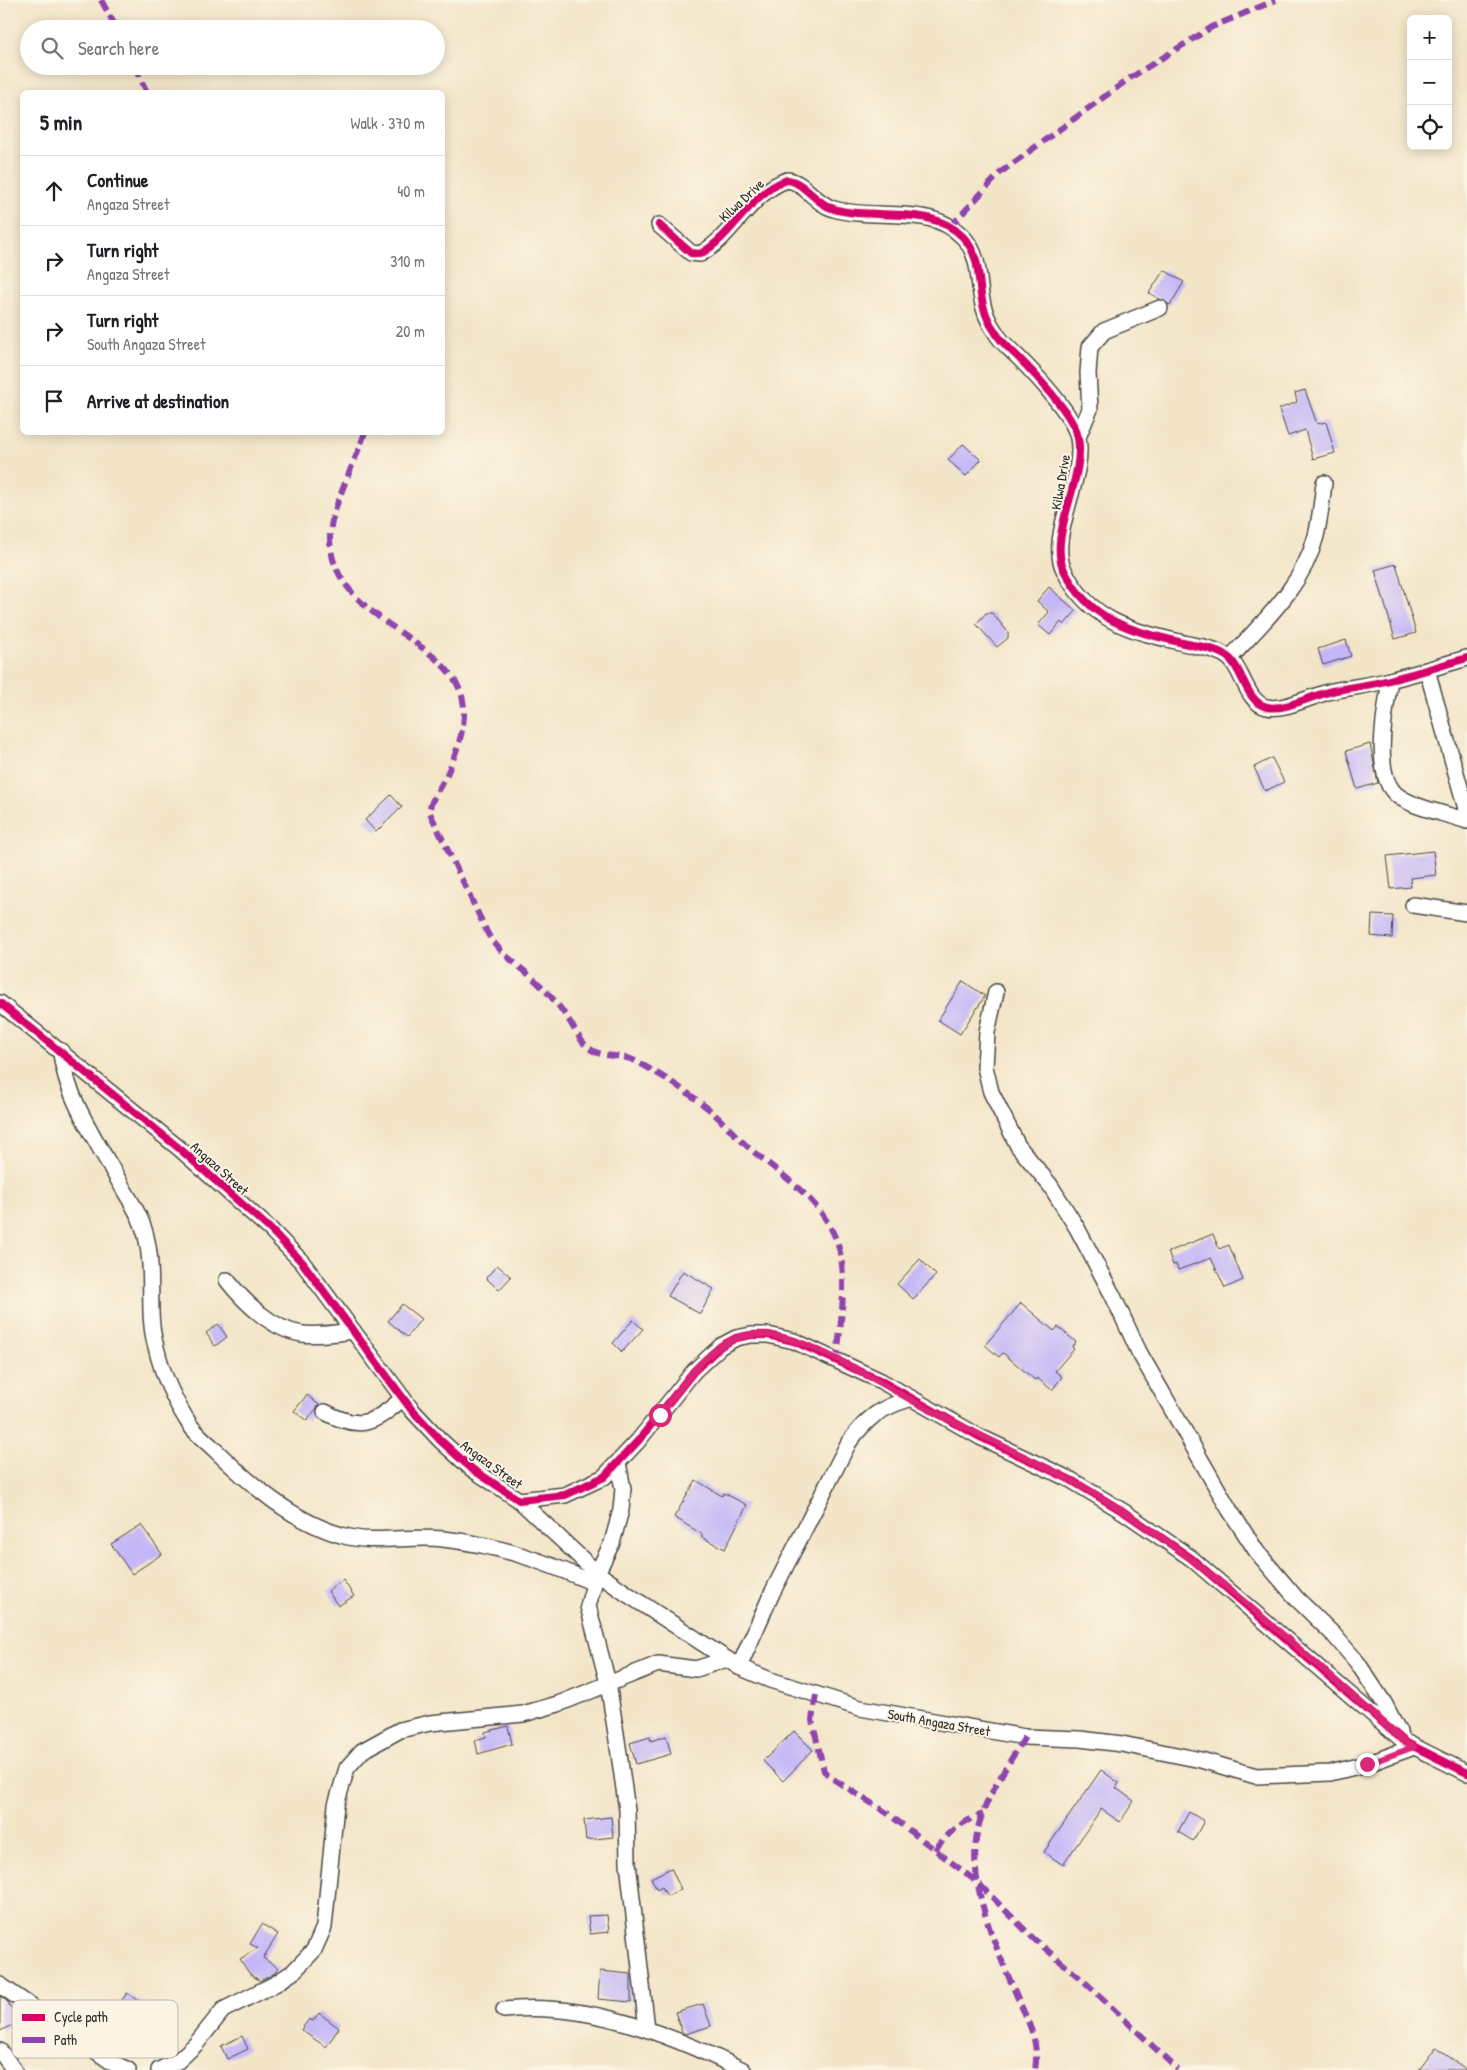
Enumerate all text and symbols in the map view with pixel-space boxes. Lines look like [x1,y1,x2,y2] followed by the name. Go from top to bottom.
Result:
[1407,15,1452,150] map controls
[1407,15,1452,60] button: +
[20,20,445,75] search box
[38,34,66,62] icon: search
[78,35,159,61] text: Search here
[1407,60,1452,105] button: −
[1407,105,1452,150] button: locate
[40,108,82,137] text: 5 min
[351,112,425,134] text: Walk · 370 m
[87,167,148,193] text: Continue
[714,174,768,226] street label: Kilwa Drive
[40,177,68,205] icon: ahead
[397,180,425,202] text: 40 m
[87,193,169,215] text: Angaza Street
[87,237,158,263] text: Turn right
[40,247,68,275] icon: right
[390,250,425,272] text: 310 m
[87,263,169,285] text: Angaza Street
[87,307,158,333] text: Turn right
[40,317,68,345] icon: right
[396,320,425,342] text: 20 m
[87,333,206,355] text: South Angaza Street
[40,387,68,415] icon: arrive
[87,388,229,414] text: Arrive at destination
[1046,452,1074,511] street label: Kilwa Drive
[186,1137,253,1200] street label: Angaza Street
[649,1404,672,1427] route start
[457,1435,527,1494] street label: Angaza Street
[886,1704,992,1741] street label: South Angaza Street
[1356,1753,1379,1776] route end
[12,2000,178,2058] legend
[54,2007,108,2027] text: Cycle path
[54,2030,77,2049] text: Path

